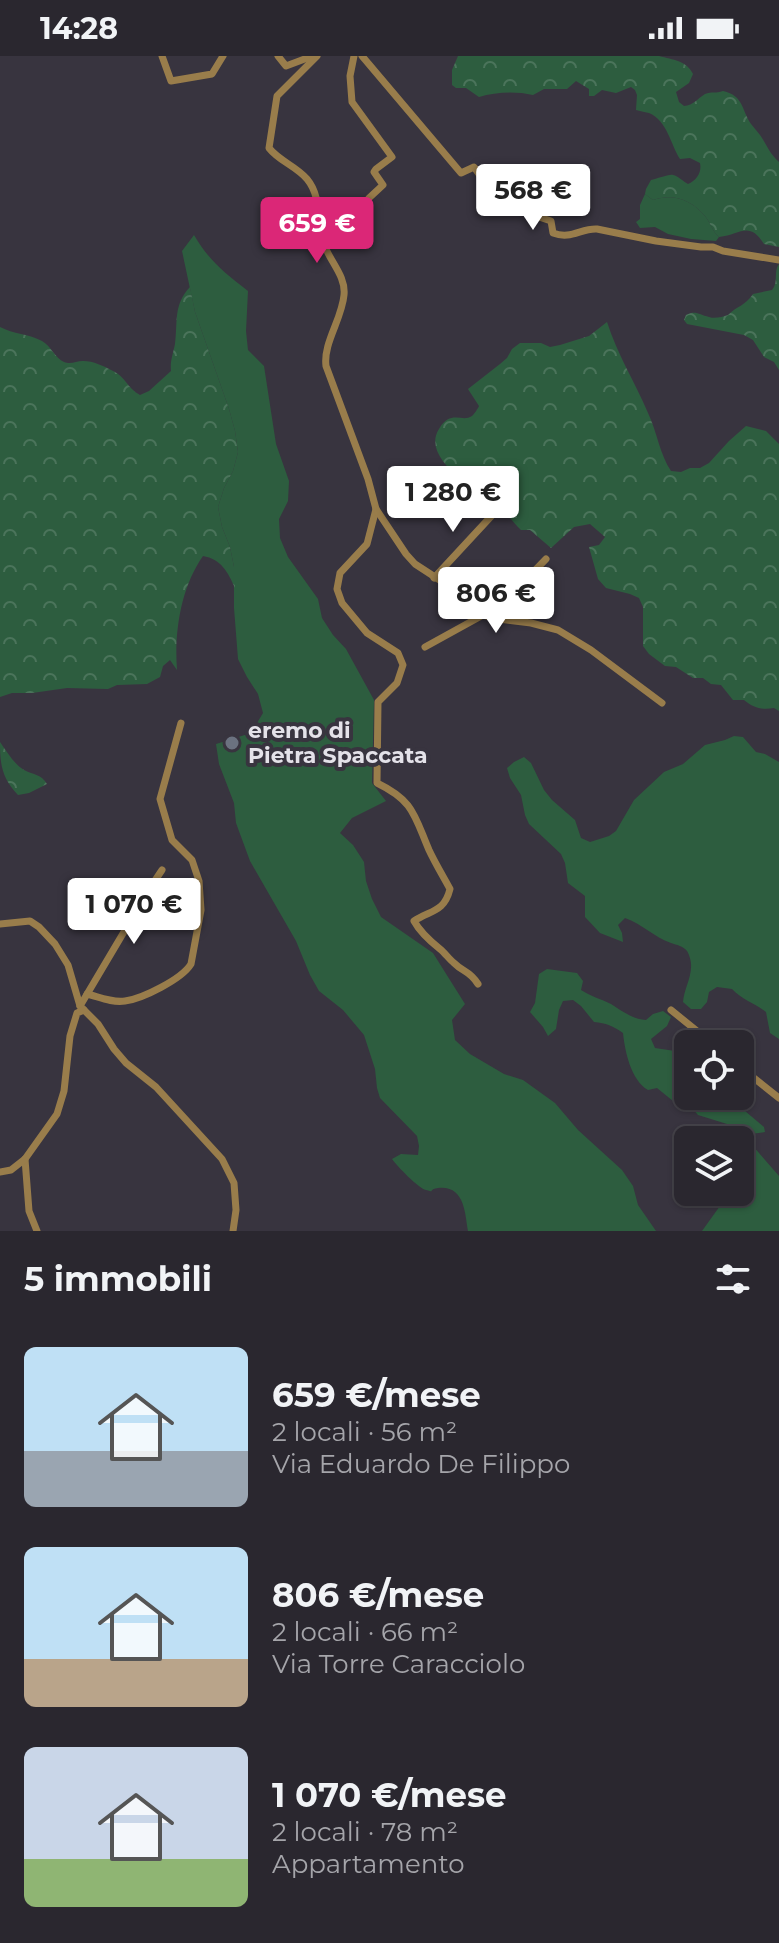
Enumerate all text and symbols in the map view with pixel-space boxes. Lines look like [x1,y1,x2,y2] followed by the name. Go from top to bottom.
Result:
[40,10,118,47] text: 14:28
[477,164,589,232] pin: 568 €
[494,174,572,206] text: 568 €
[261,197,373,265] pin: 659 €
[278,207,356,239] text: 659 €
[379,466,527,534] pin: 1 280 €
[405,476,501,508] text: 1 280 €
[440,567,552,635] pin: 806 €
[456,577,536,609] text: 806 €
[248,717,427,769] place label: eremo di Pietra Spaccata
[223,734,241,752] marker: eremo di Pietra Spaccata
[60,878,208,946] pin: 1 070 €
[86,888,182,920] text: 1 070 €
[674,1030,754,1206] map controls
[674,1030,754,1110] button: locate
[674,1126,754,1206] button: layers
[711,1257,755,1301] icon: filters
[24,1258,212,1300] text: 5 immobili
[272,1374,481,1416] text: 659 €/mese
[88,1379,184,1475] icon: home
[272,1416,457,1448] text: 2 locali · 56 m²
[272,1448,570,1480] text: Via Eduardo De Filippo
[272,1574,484,1616] text: 806 €/mese
[88,1579,184,1675] icon: home
[272,1616,458,1648] text: 2 locali · 66 m²
[272,1648,525,1680] text: Via Torre Caracciolo
[272,1774,507,1816] text: 1 070 €/mese
[88,1779,184,1875] icon: home
[272,1816,458,1848] text: 2 locali · 78 m²
[272,1848,465,1880] text: Appartamento

